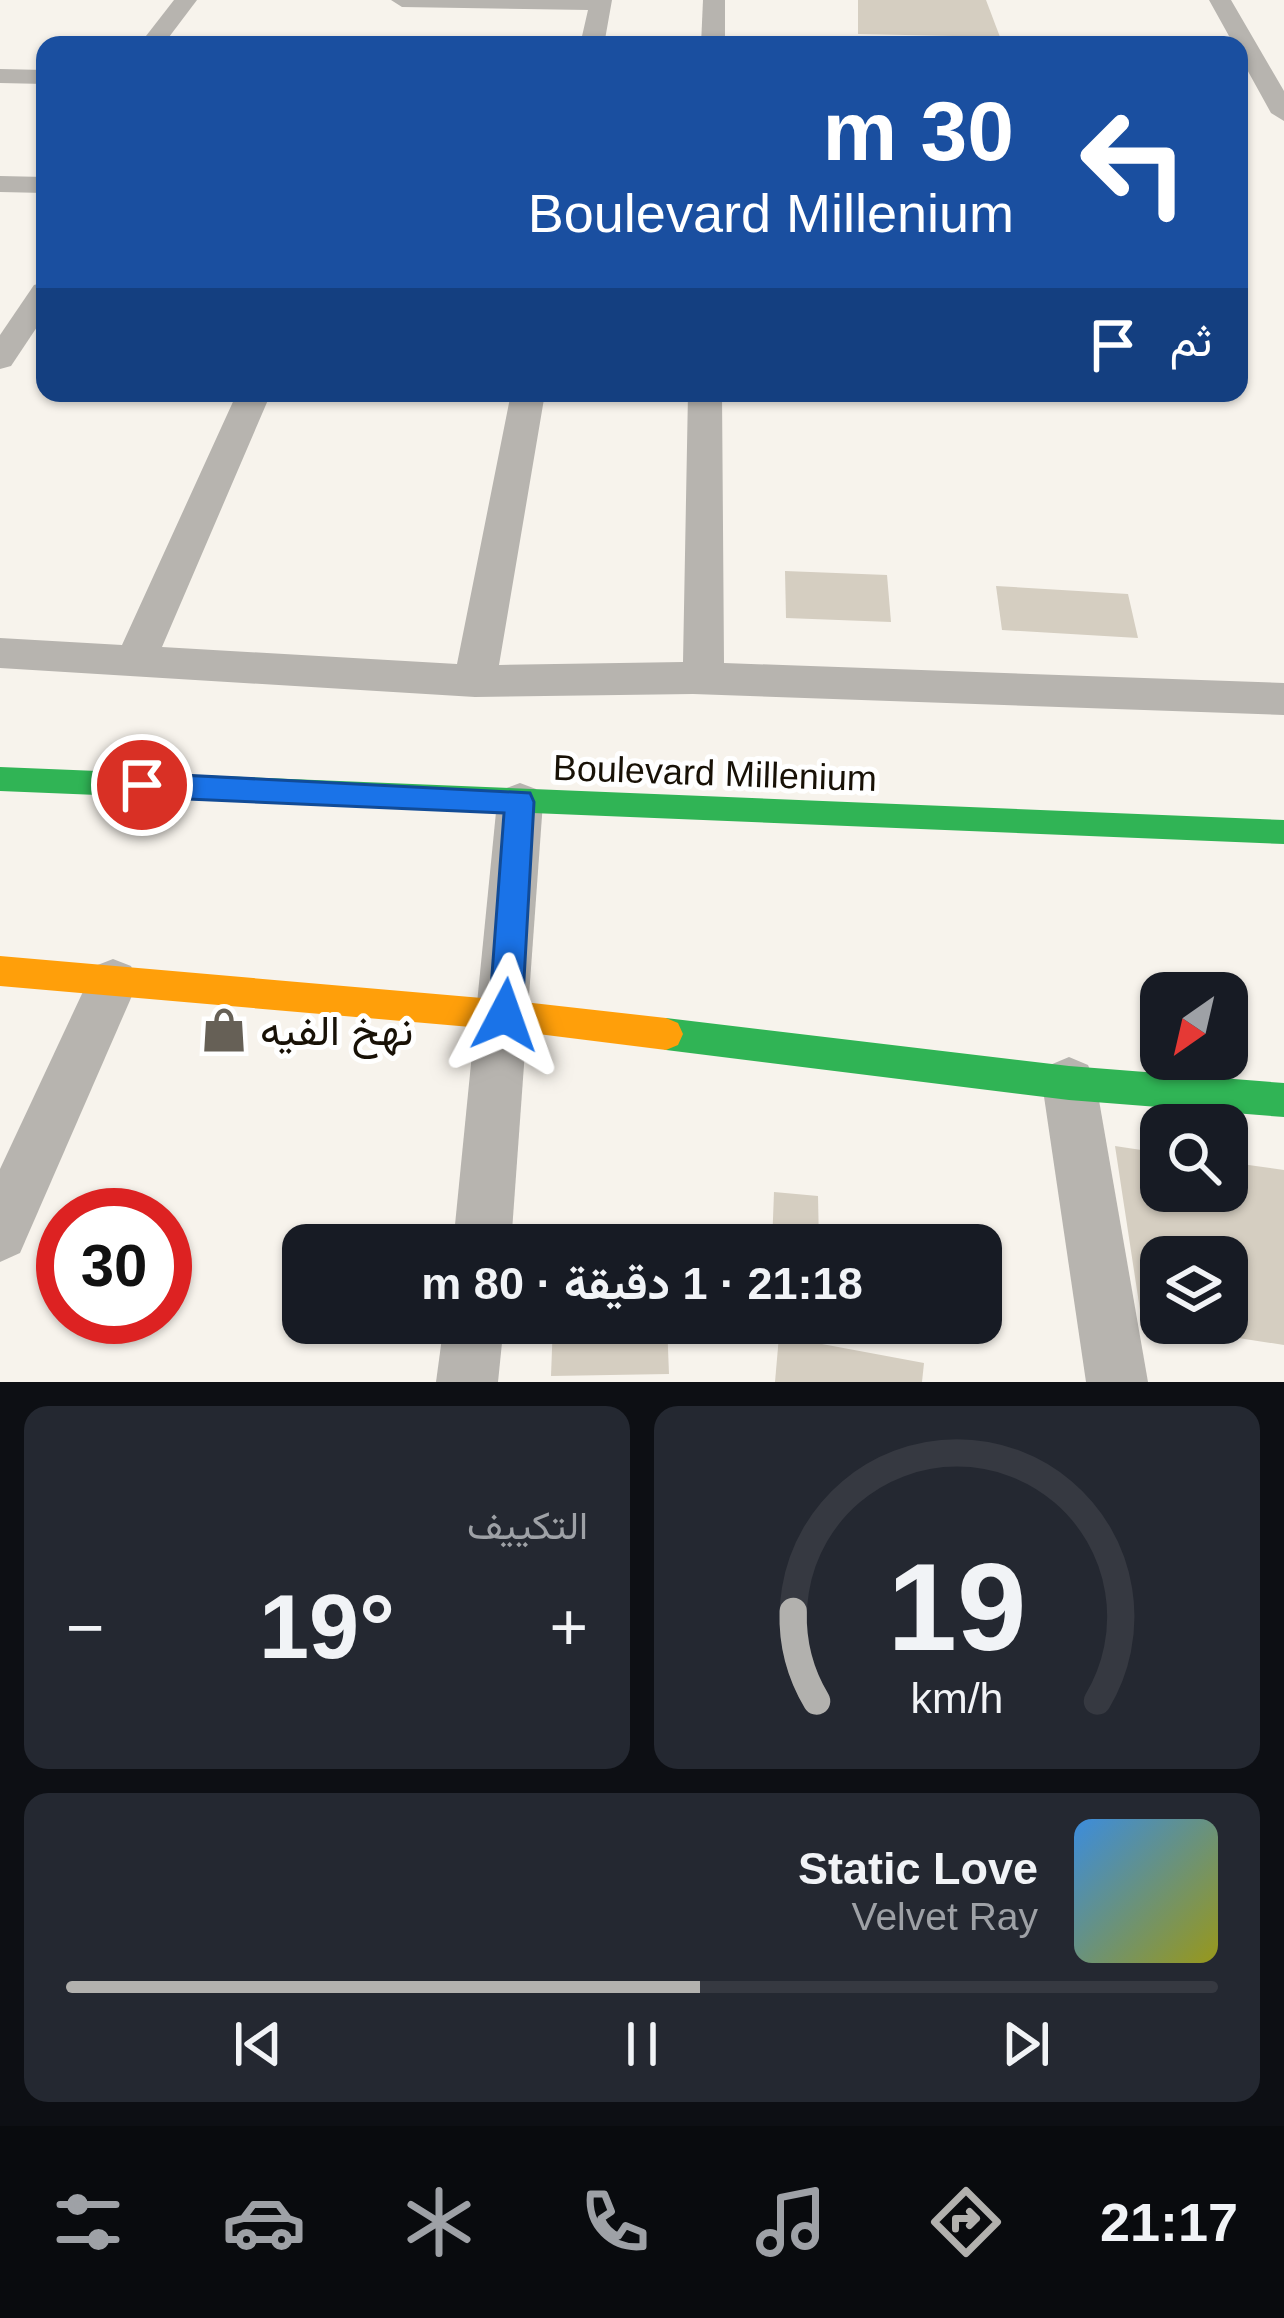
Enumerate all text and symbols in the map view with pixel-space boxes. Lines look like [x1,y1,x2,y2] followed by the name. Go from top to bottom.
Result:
[823,84,1014,178] text: 30 m
[1056,84,1212,240] icon: left
[528,183,1014,243] text: Boulevard Millenium
[1080,312,1146,378] icon: arrive
[1170,315,1212,366] text: ثم
[91,734,193,836] pin
[552,747,878,799] street label: Boulevard Millenium
[109,752,175,818] icon: arrive
[442,952,568,1078] position arrow
[1140,972,1248,1080] north arrow
[1140,972,1248,1344] map controls
[199,1005,249,1055] shop icon: نهخ الفيه
[260,1007,413,1059] place label: نهخ الفيه
[1140,1104,1248,1212] button: search
[36,1188,192,1344] speed limit sign: 30
[1140,1236,1248,1344] button: layers
[421,1258,863,1309] text: 21:18 · 1 دقيقة · 80 m
[467,1504,588,1547] text: التكييف
[888,1537,1026,1676] text: 19
[259,1577,395,1677] text: 19°
[66,1590,105,1664] text: −
[549,1590,588,1664] text: +
[911,1673,1003,1721] text: km/h
[798,1843,1038,1894] text: Static Love
[852,1895,1038,1938] text: Velvet Ray
[225,2011,291,2077] icon: previous
[609,2011,675,2077] icon: pause
[993,2011,1059,2077] icon: next
[46,2180,130,2264] icon: filters
[222,2180,306,2264] icon: car
[397,2180,481,2264] icon: climate
[573,2180,657,2264] icon: phone
[749,2180,833,2264] icon: music
[924,2180,1008,2264] icon: directions
[1100,2192,1238,2252] text: 21:17

